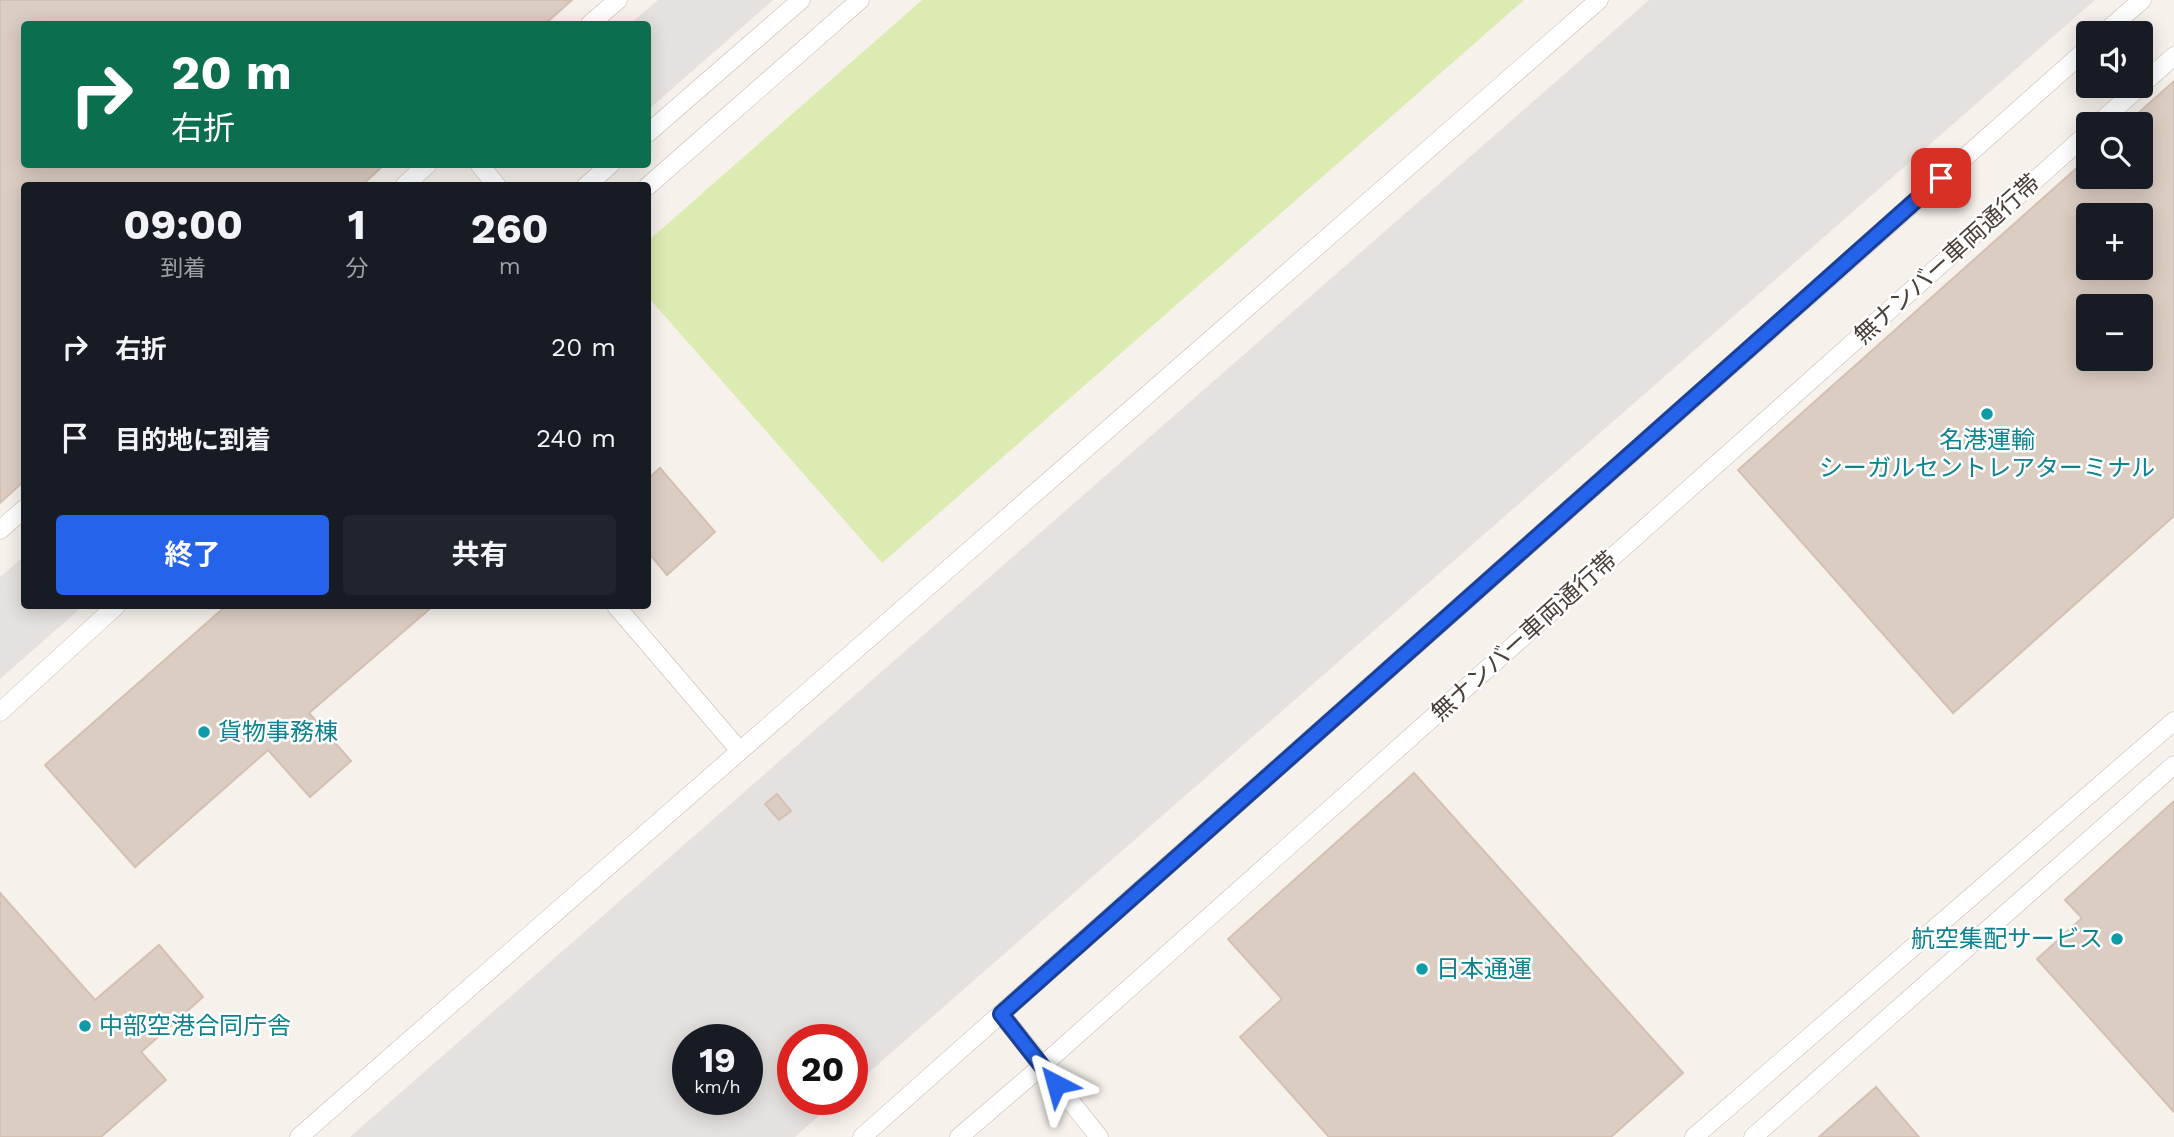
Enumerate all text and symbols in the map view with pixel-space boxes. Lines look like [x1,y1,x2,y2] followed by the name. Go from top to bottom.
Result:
[2076,21,2153,371] map controls
[2076,21,2153,98] button: sound
[171,43,292,101] text: 20 m
[56,49,147,140] icon: right
[171,109,235,147] text: 右折
[2076,112,2153,189] button: search
[1911,148,1971,208] pin
[1922,159,1960,197] icon: arrive
[1848,168,2046,350] street label: 無ナンバー車両通行帯
[123,200,243,249] text: 09:00
[348,200,366,249] text: 1
[2076,203,2153,280] button: +
[471,204,549,253] text: 260
[499,253,521,280] text: m
[160,255,206,282] text: 到着
[345,255,368,282] text: 分
[2076,294,2153,371] button: −
[56,328,94,366] icon: right
[551,332,616,362] text: 20 m
[115,334,167,364] text: 右折
[1979,406,1995,422] marker: 名港運輸 シーガルセントレアターミナル
[56,419,94,457] icon: arrive
[536,423,616,453] text: 240 m
[115,425,271,455] text: 目的地に到着
[1819,426,2155,482] place label: 名港運輸 シーガルセントレアターミナル
[56,515,329,595] button: 終了
[343,515,616,595] button: 共有
[1425,545,1623,727] street label: 無ナンバー車両通行帯
[218,718,338,746] place label: 貨物事務棟
[196,724,212,740] marker: 貨物事務棟
[1911,925,2103,953] place label: 航空集配サービス
[2109,931,2125,947] marker: 航空集配サービス
[1436,955,1532,983] place label: 日本通運
[1414,961,1430,977] marker: 日本通運
[99,1012,291,1040] place label: 中部空港合同庁舎
[77,1018,93,1034] marker: 中部空港合同庁舎
[777,1024,868,1115] speed limit sign: 20
[699,1039,736,1081] text: 19
[1019,1047,1093,1121] position arrow
[694,1076,741,1097] text: km/h

